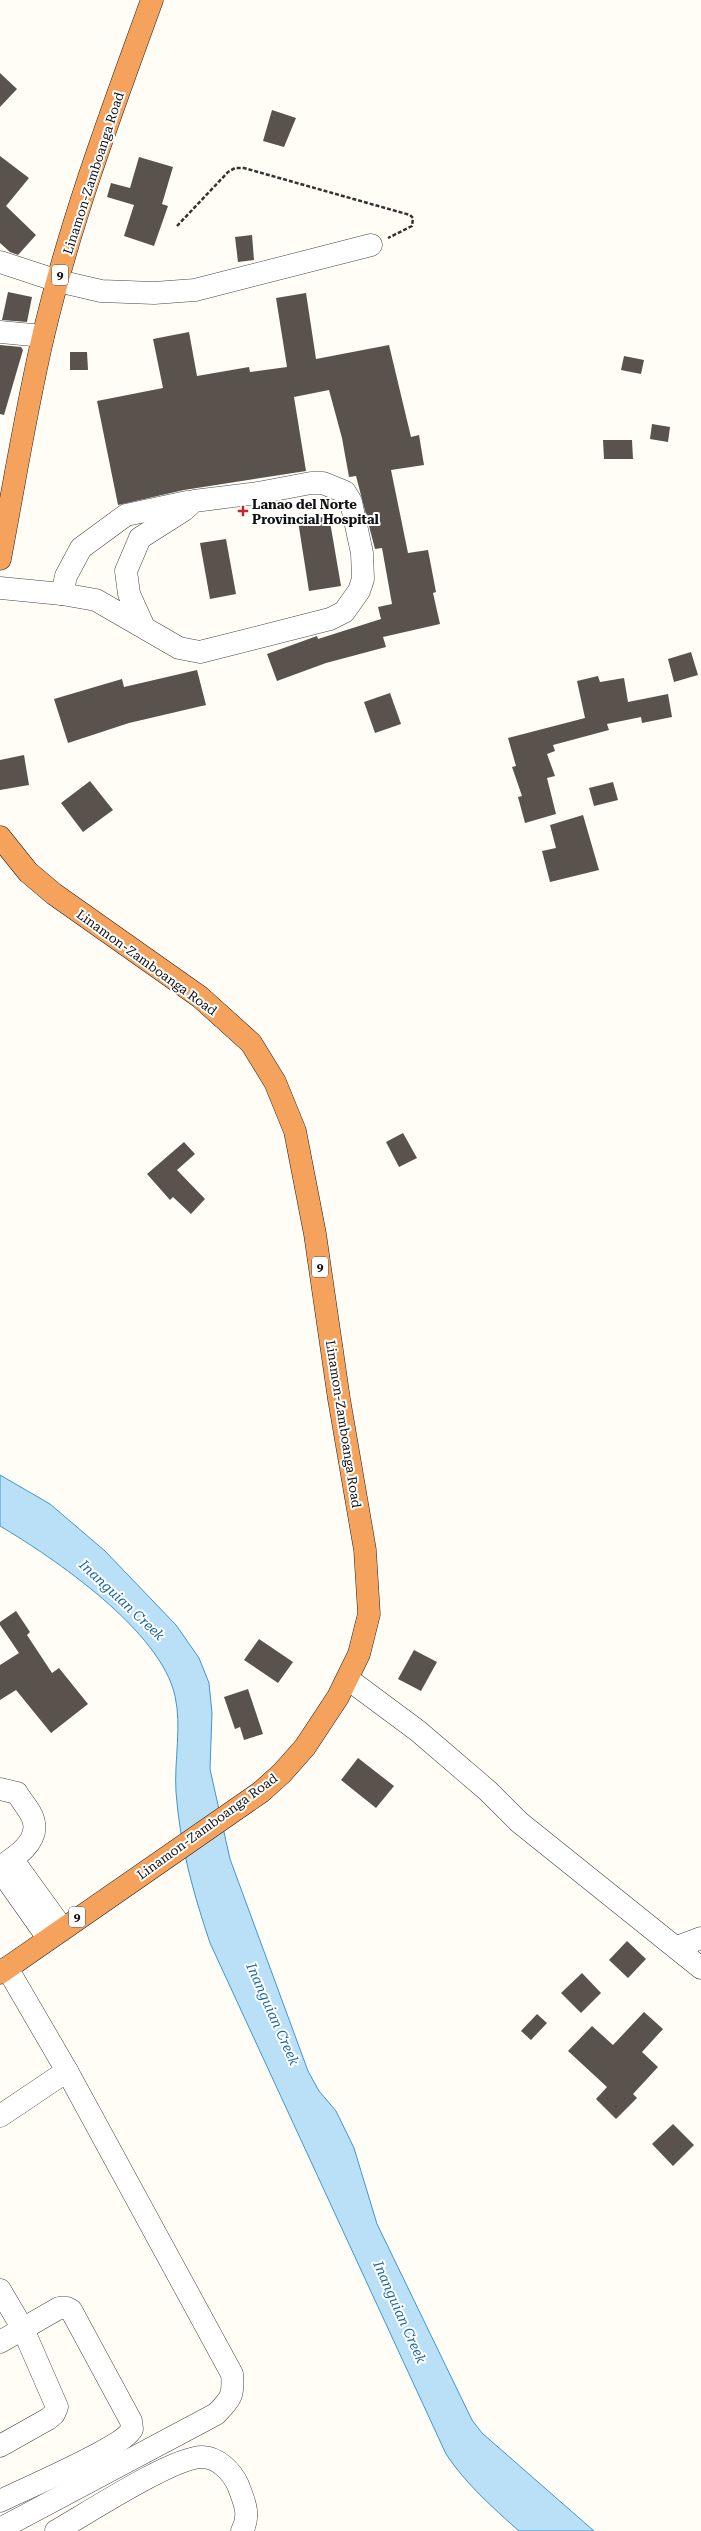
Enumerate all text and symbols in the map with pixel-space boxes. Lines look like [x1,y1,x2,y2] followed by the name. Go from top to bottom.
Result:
[60,90,127,256] street label: Linamon-Zamboanga Road
[52,265,68,285] road number: 9
[252,497,380,527] place label: Lanao del Norte Provincial Hospital
[237,505,249,517] marker: Lanao del Norte Provincial Hospital
[74,906,220,1019] street label: Linamon-Zamboanga Road
[312,1257,328,1277] road number: 9
[323,1339,364,1510] street label: Linamon-Zamboanga Road
[75,1556,168,1644] water label: Inanguian Creek
[134,1770,281,1882] street label: Linamon-Zamboanga Road
[69,1907,85,1927] road number: 9
[243,1959,303,2068] water label: Inanguian Creek
[370,2257,430,2366] water label: Inanguian Creek

